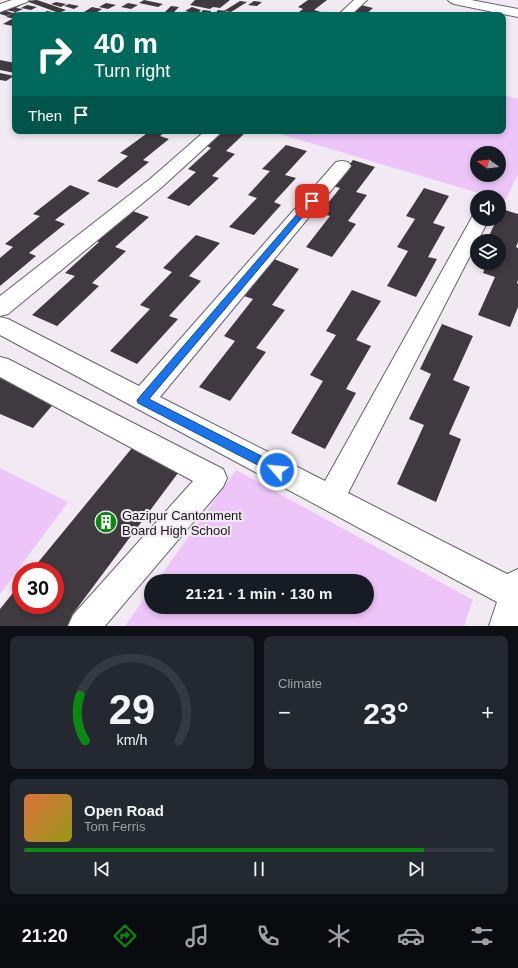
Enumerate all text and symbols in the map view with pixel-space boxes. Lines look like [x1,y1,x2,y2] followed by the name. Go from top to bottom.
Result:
[28,28,80,80] icon: right
[94,28,158,59] text: 40 m
[94,61,170,81] text: Turn right
[70,104,92,126] icon: arrive
[28,107,62,124] text: Then
[470,146,506,182] north arrow
[470,146,506,270] map controls
[295,184,329,218] pin
[301,190,323,212] icon: arrive
[470,190,506,226] button: sound
[470,234,506,270] button: layers
[256,449,298,491] position arrow
[122,508,242,538] place label: Gazipur Cantonment Board High School
[93,509,119,535] building icon: Gazipur Cantonment Board High School
[12,562,64,614] speed limit sign: 30
[186,585,332,602] text: 21:21 · 1 min · 130 m
[278,676,322,691] text: Climate
[109,685,155,732] text: 29
[363,697,409,730] text: 23°
[278,700,291,725] text: −
[481,700,494,725] text: +
[117,731,148,747] text: km/h
[84,802,164,819] text: Open Road
[84,819,145,834] text: Tom Ferris
[91,858,113,880] icon: previous
[248,858,270,880] icon: pause
[405,858,427,880] icon: next
[111,922,139,950] icon: directions
[183,922,211,950] icon: music
[254,922,282,950] icon: phone
[325,922,353,950] icon: climate
[397,922,425,950] icon: car
[468,922,496,950] icon: filters
[22,926,68,946] text: 21:20

